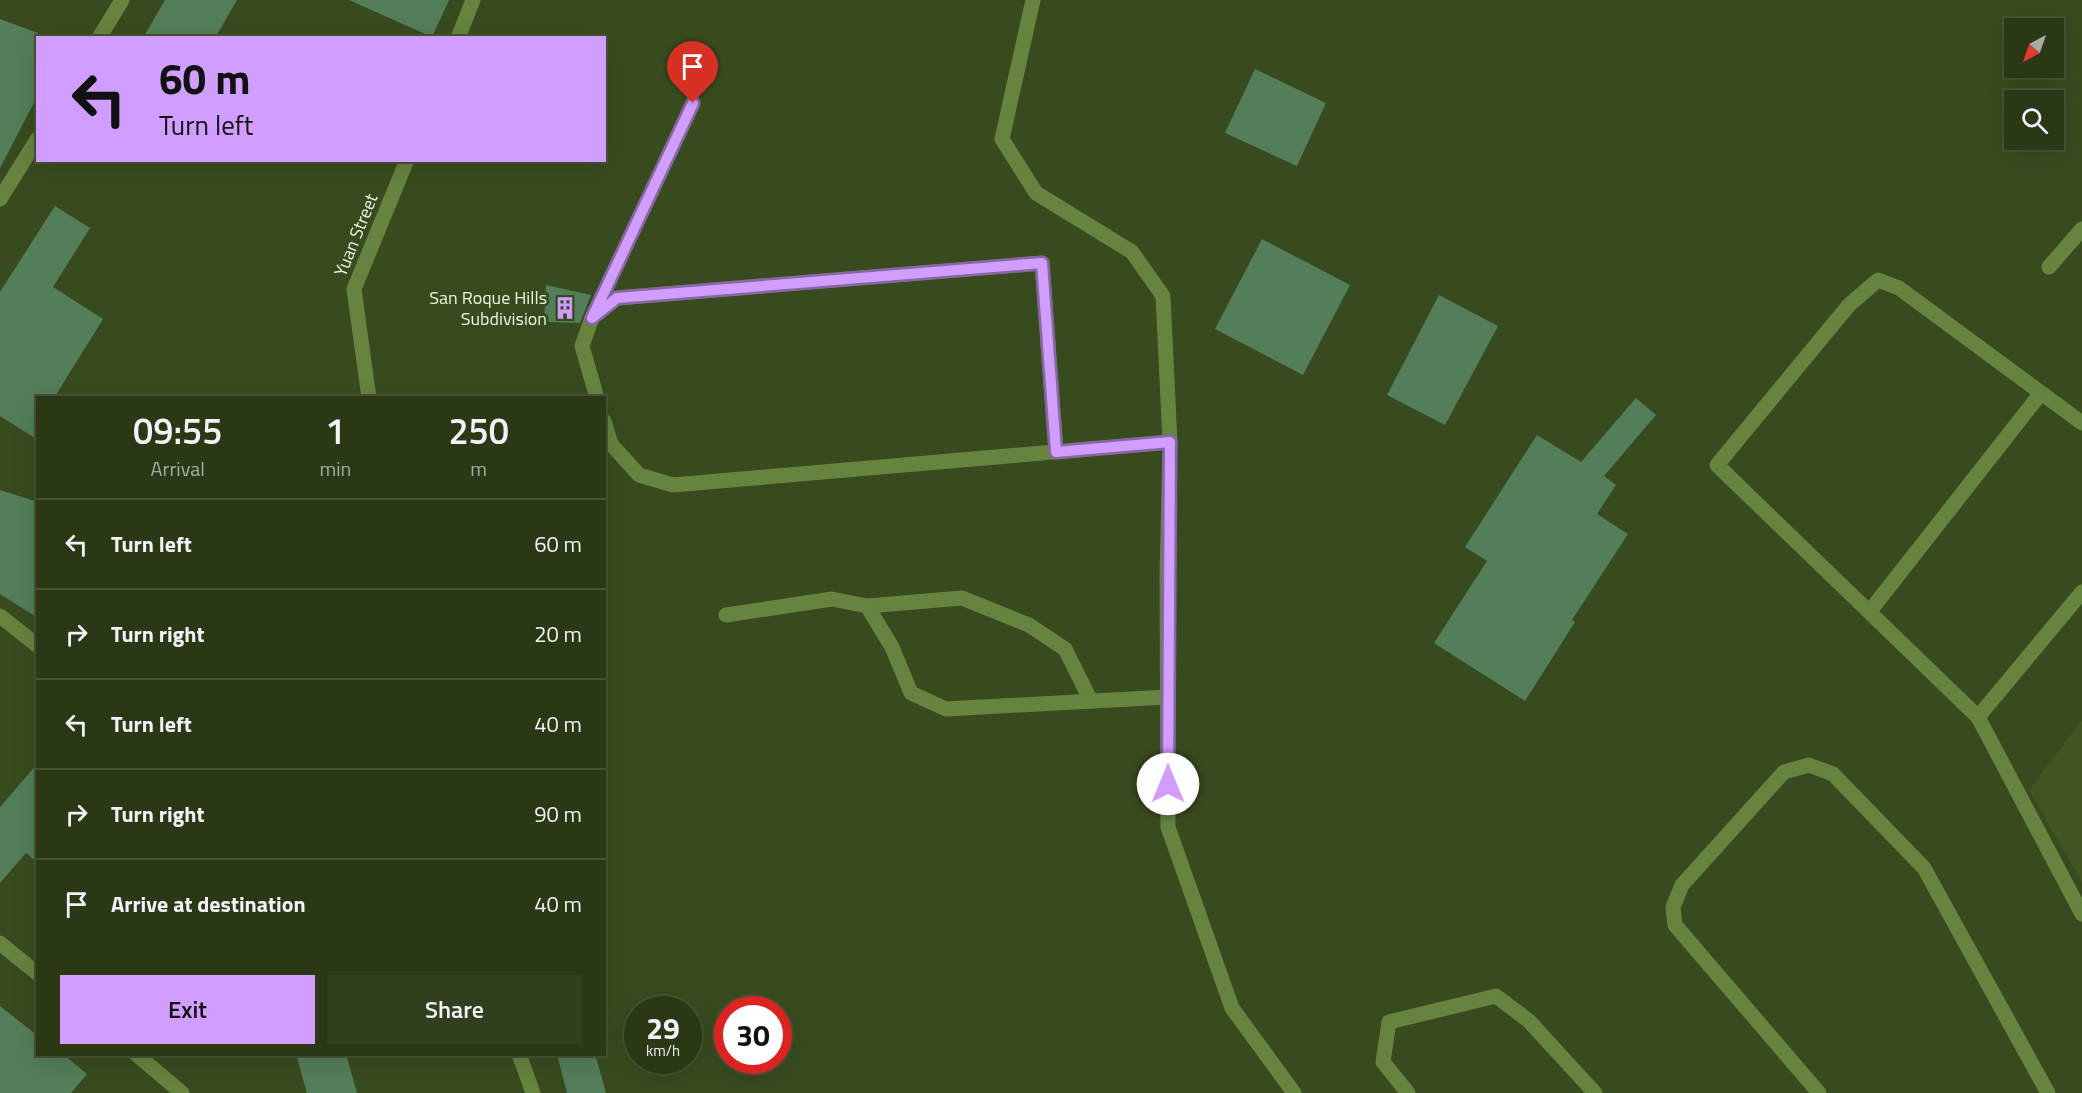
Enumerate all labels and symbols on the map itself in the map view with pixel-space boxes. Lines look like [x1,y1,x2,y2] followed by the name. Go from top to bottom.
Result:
[2004,18,2064,78] north arrow
[667,41,718,103] pin
[327,189,385,280] street label: Yuan Street
[429,284,547,332] place label: San Roque Hills Subdivision
[552,295,578,321] building icon: San Roque Hills Subdivision
[1136,752,1200,816] position arrow
[714,996,792,1074] speed limit sign: 30

